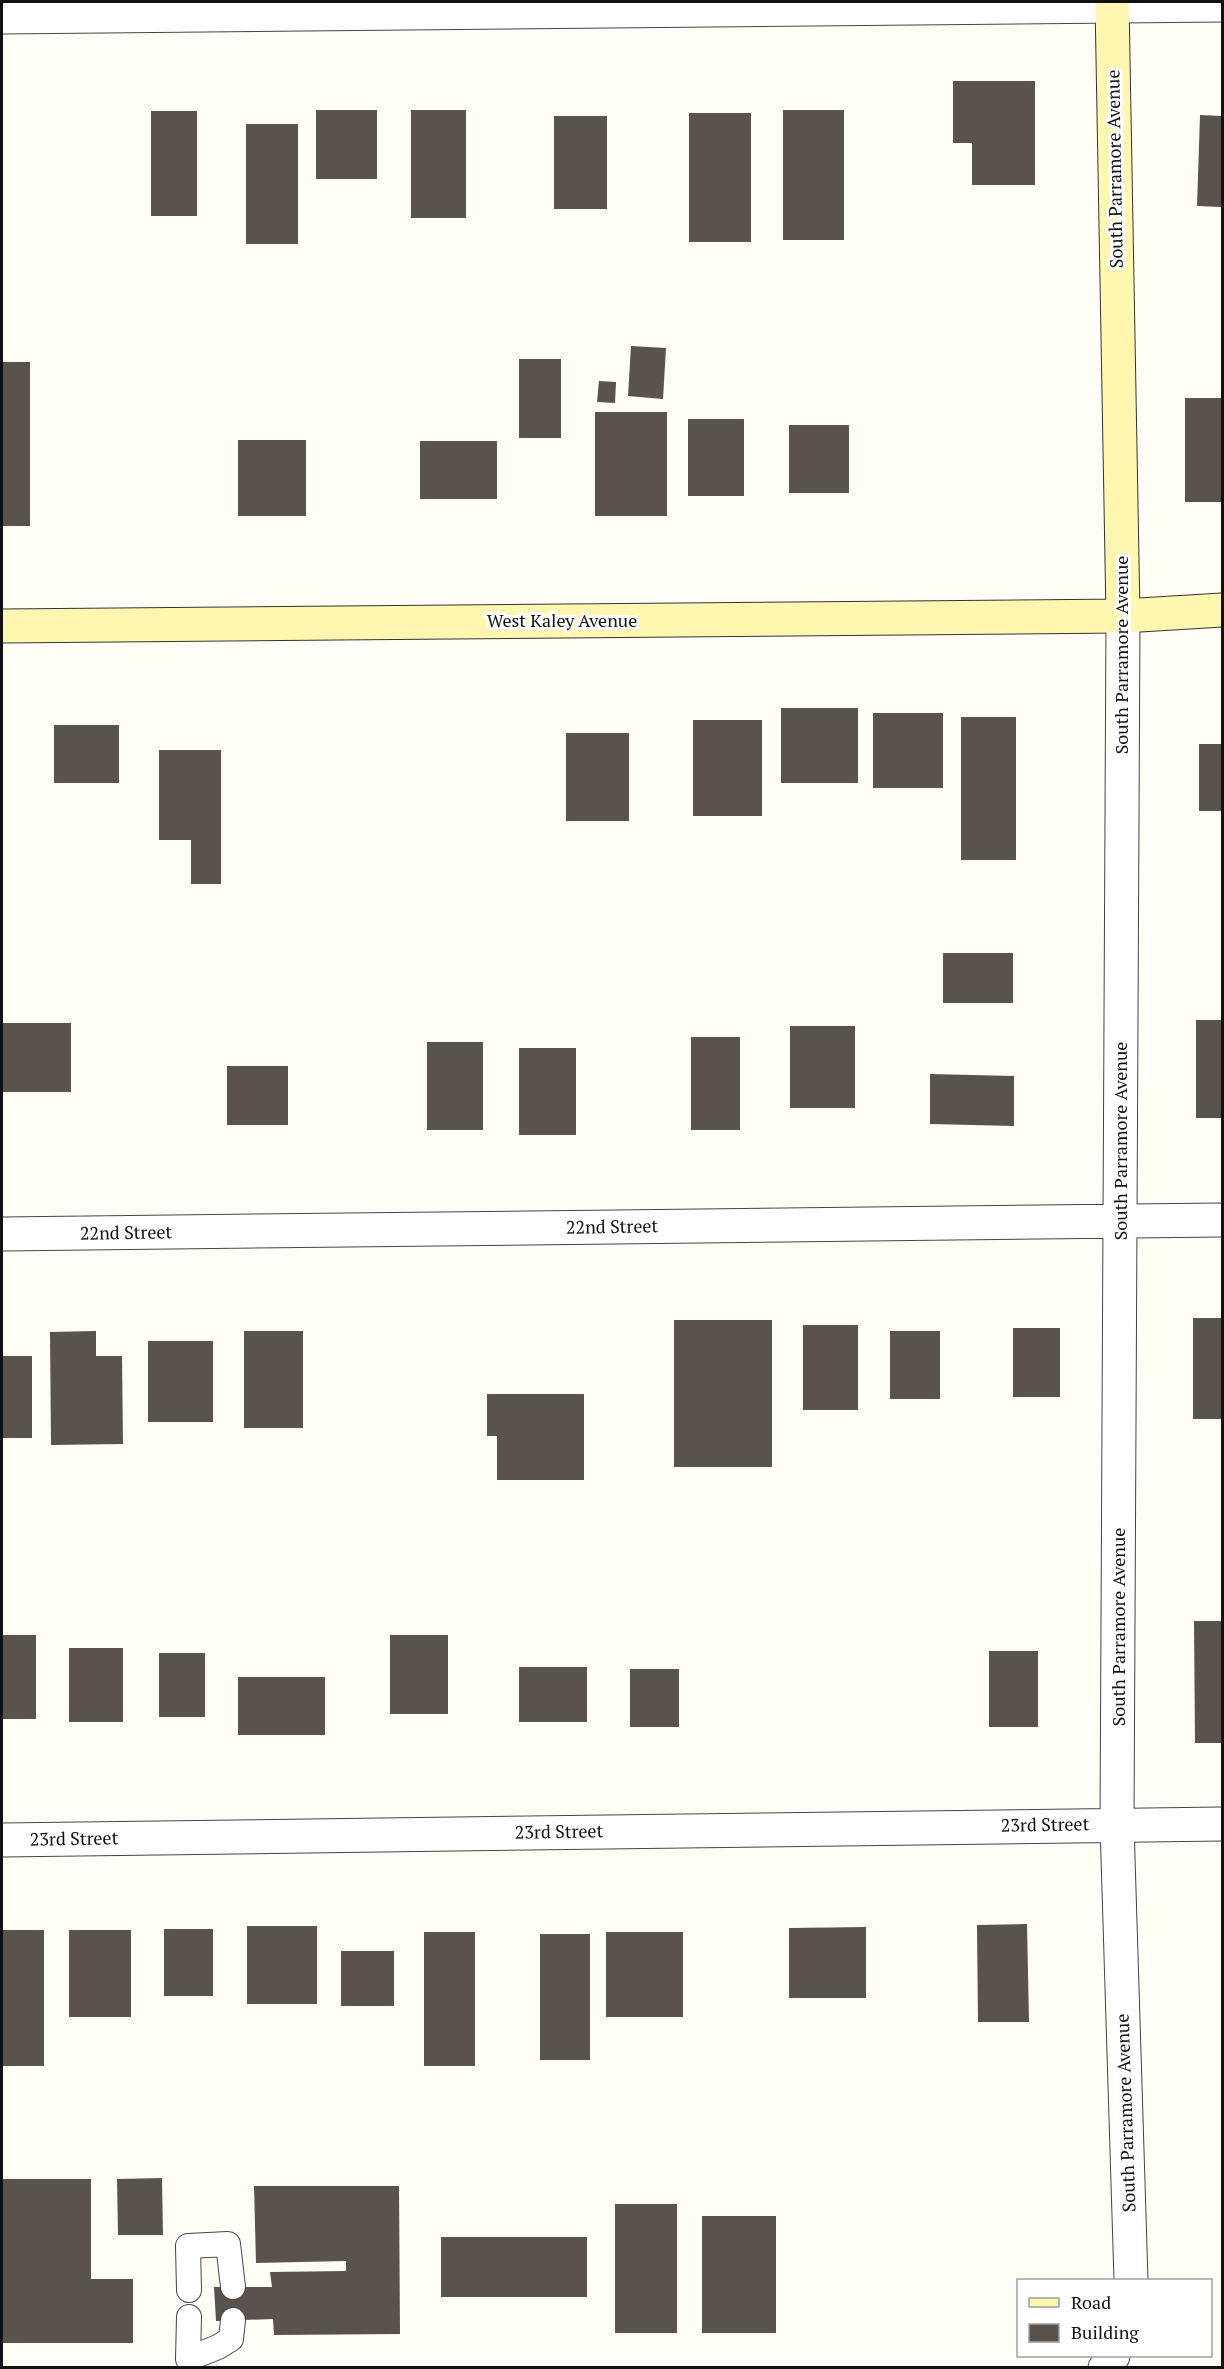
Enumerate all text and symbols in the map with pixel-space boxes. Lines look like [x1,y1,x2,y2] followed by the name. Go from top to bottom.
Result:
[1100,69,1128,269] street label: South Parramore Avenue
[1109,556,1133,754] street label: South Parramore Avenue
[487,608,637,632] street label: West Kaley Avenue
[1108,1042,1132,1240] street label: South Parramore Avenue
[566,1213,659,1239] street label: 22nd Street
[80,1219,173,1245] street label: 22nd Street
[1106,1528,1130,1726] street label: South Parramore Avenue
[1001,1811,1090,1837] street label: 23rd Street
[515,1818,604,1844] street label: 23rd Street
[30,1825,119,1851] street label: 23rd Street
[1110,2013,1140,2213] street label: South Parramore Avenue
[1017,2279,1212,2357] legend
[1071,2290,1111,2314] text: Road
[1071,2320,1139,2344] text: Building

